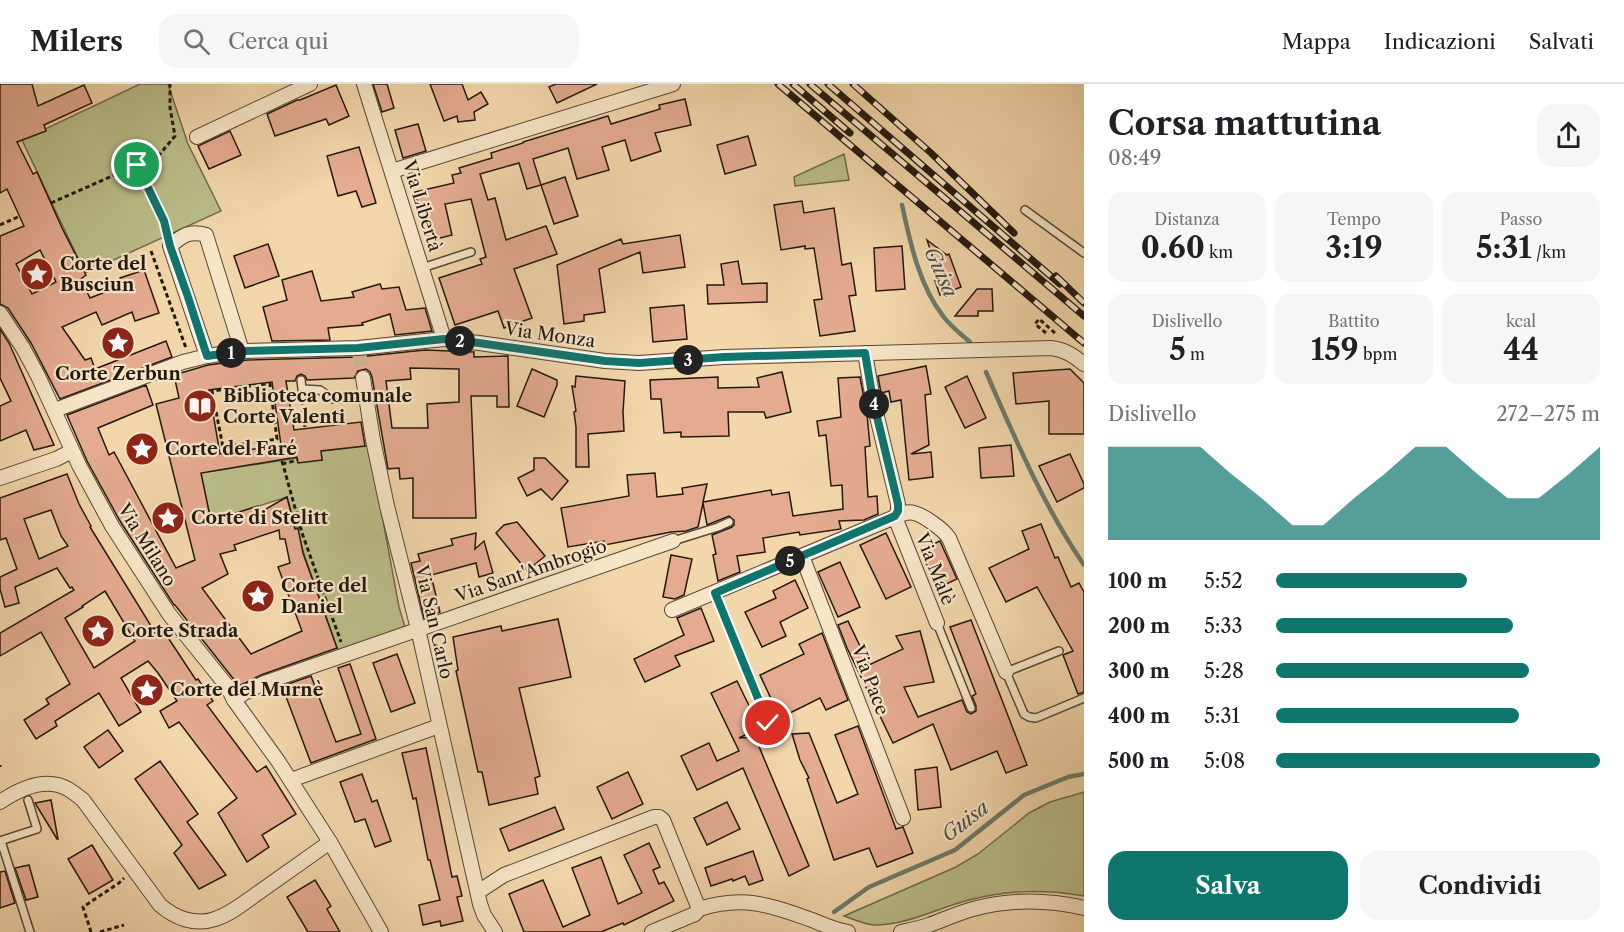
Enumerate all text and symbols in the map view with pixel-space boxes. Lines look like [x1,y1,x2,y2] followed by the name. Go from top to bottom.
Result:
[159,14,579,68] search box
[30,24,123,58] text: Milers
[180,25,213,58] icon: search
[228,28,329,55] text: Cerca qui
[1282,29,1351,54] text: Mappa
[1384,29,1496,54] text: Indicazioni
[1529,29,1594,54] text: Salvati
[1108,103,1381,144] text: Corsa mattutina
[1537,104,1600,167] button: share
[111,139,162,190] pin
[1108,146,1161,170] text: 08:49
[120,148,153,181] icon: arrive
[397,157,446,255] street label: Via Libertà
[1154,209,1220,229] text: Distanza
[1327,209,1381,229] text: Tempo
[1500,209,1542,229] text: Passo
[1141,229,1205,266] text: 0.60
[1325,229,1383,266] text: 3:19
[1476,229,1532,266] text: 5:31
[1205,242,1233,262] text: km
[1532,242,1566,262] text: /km
[919,243,963,301] water label: Guisa
[60,253,146,296] place label: Corte del Busciun
[19,256,55,292] place icon: Corte del Busciun
[1152,311,1222,331] text: Dislivello
[1328,311,1380,331] text: Battito
[1506,311,1536,331] text: kcal
[502,318,597,352] street label: Via Monza
[100,325,136,361] place icon: Corte Zerbun
[445,326,475,356] pin: 2
[455,331,465,351] text: 2
[1169,331,1186,368] text: 5
[1311,331,1359,368] text: 159
[1503,331,1539,368] text: 44
[216,338,246,368] pin: 1
[227,343,235,363] text: 1
[1186,344,1205,364] text: m
[1359,344,1397,364] text: bpm
[673,345,703,375] pin: 3
[683,350,693,370] text: 3
[55,363,182,385] place label: Corte Zerbun
[223,385,413,428] place label: Biblioteca comunale Corte Valenti
[182,388,218,424] library icon: Biblioteca comunale Corte Valenti
[859,389,889,419] pin: 4
[869,394,879,414] text: 4
[1108,402,1196,426] text: Dislivello
[1496,402,1600,426] text: 272–275 m
[124,431,160,467] place icon: Corte del Faré
[165,438,297,460] place label: Corte del Faré
[112,499,181,590] street label: Via Milano
[150,500,186,536] place icon: Corte di Stelitt
[191,507,329,529] place label: Corte di Stelitt
[910,529,959,608] street label: Via Malè
[452,535,610,608] street label: Via Sant'Ambrogio
[775,546,805,576] pin: 5
[786,551,794,571] text: 5
[410,562,458,681] street label: Via San Carlo
[1108,569,1167,593] text: 100 m
[1204,569,1243,593] text: 5:52
[281,575,367,618] place label: Corte del Daniel
[240,578,276,614] place icon: Corte del Daniel
[80,613,116,649] place icon: Corte Strada
[1108,614,1170,638] text: 200 m
[1204,614,1243,638] text: 5:33
[121,620,239,642] place label: Corte Strada
[846,641,893,718] street label: Via Pace
[1108,659,1170,683] text: 300 m
[1204,659,1244,683] text: 5:28
[129,672,165,708] place icon: Corte del Murnè
[170,679,324,701] place label: Corte del Murnè
[742,697,793,748] pin
[1108,704,1170,728] text: 400 m
[1204,704,1240,728] text: 5:31
[751,706,784,739] icon: check
[1108,749,1169,773] text: 500 m
[1204,749,1245,773] text: 5:08
[937,795,993,846] water label: Guisa
[1108,851,1348,920] button: Salva
[1360,851,1600,920] button: Condividi

